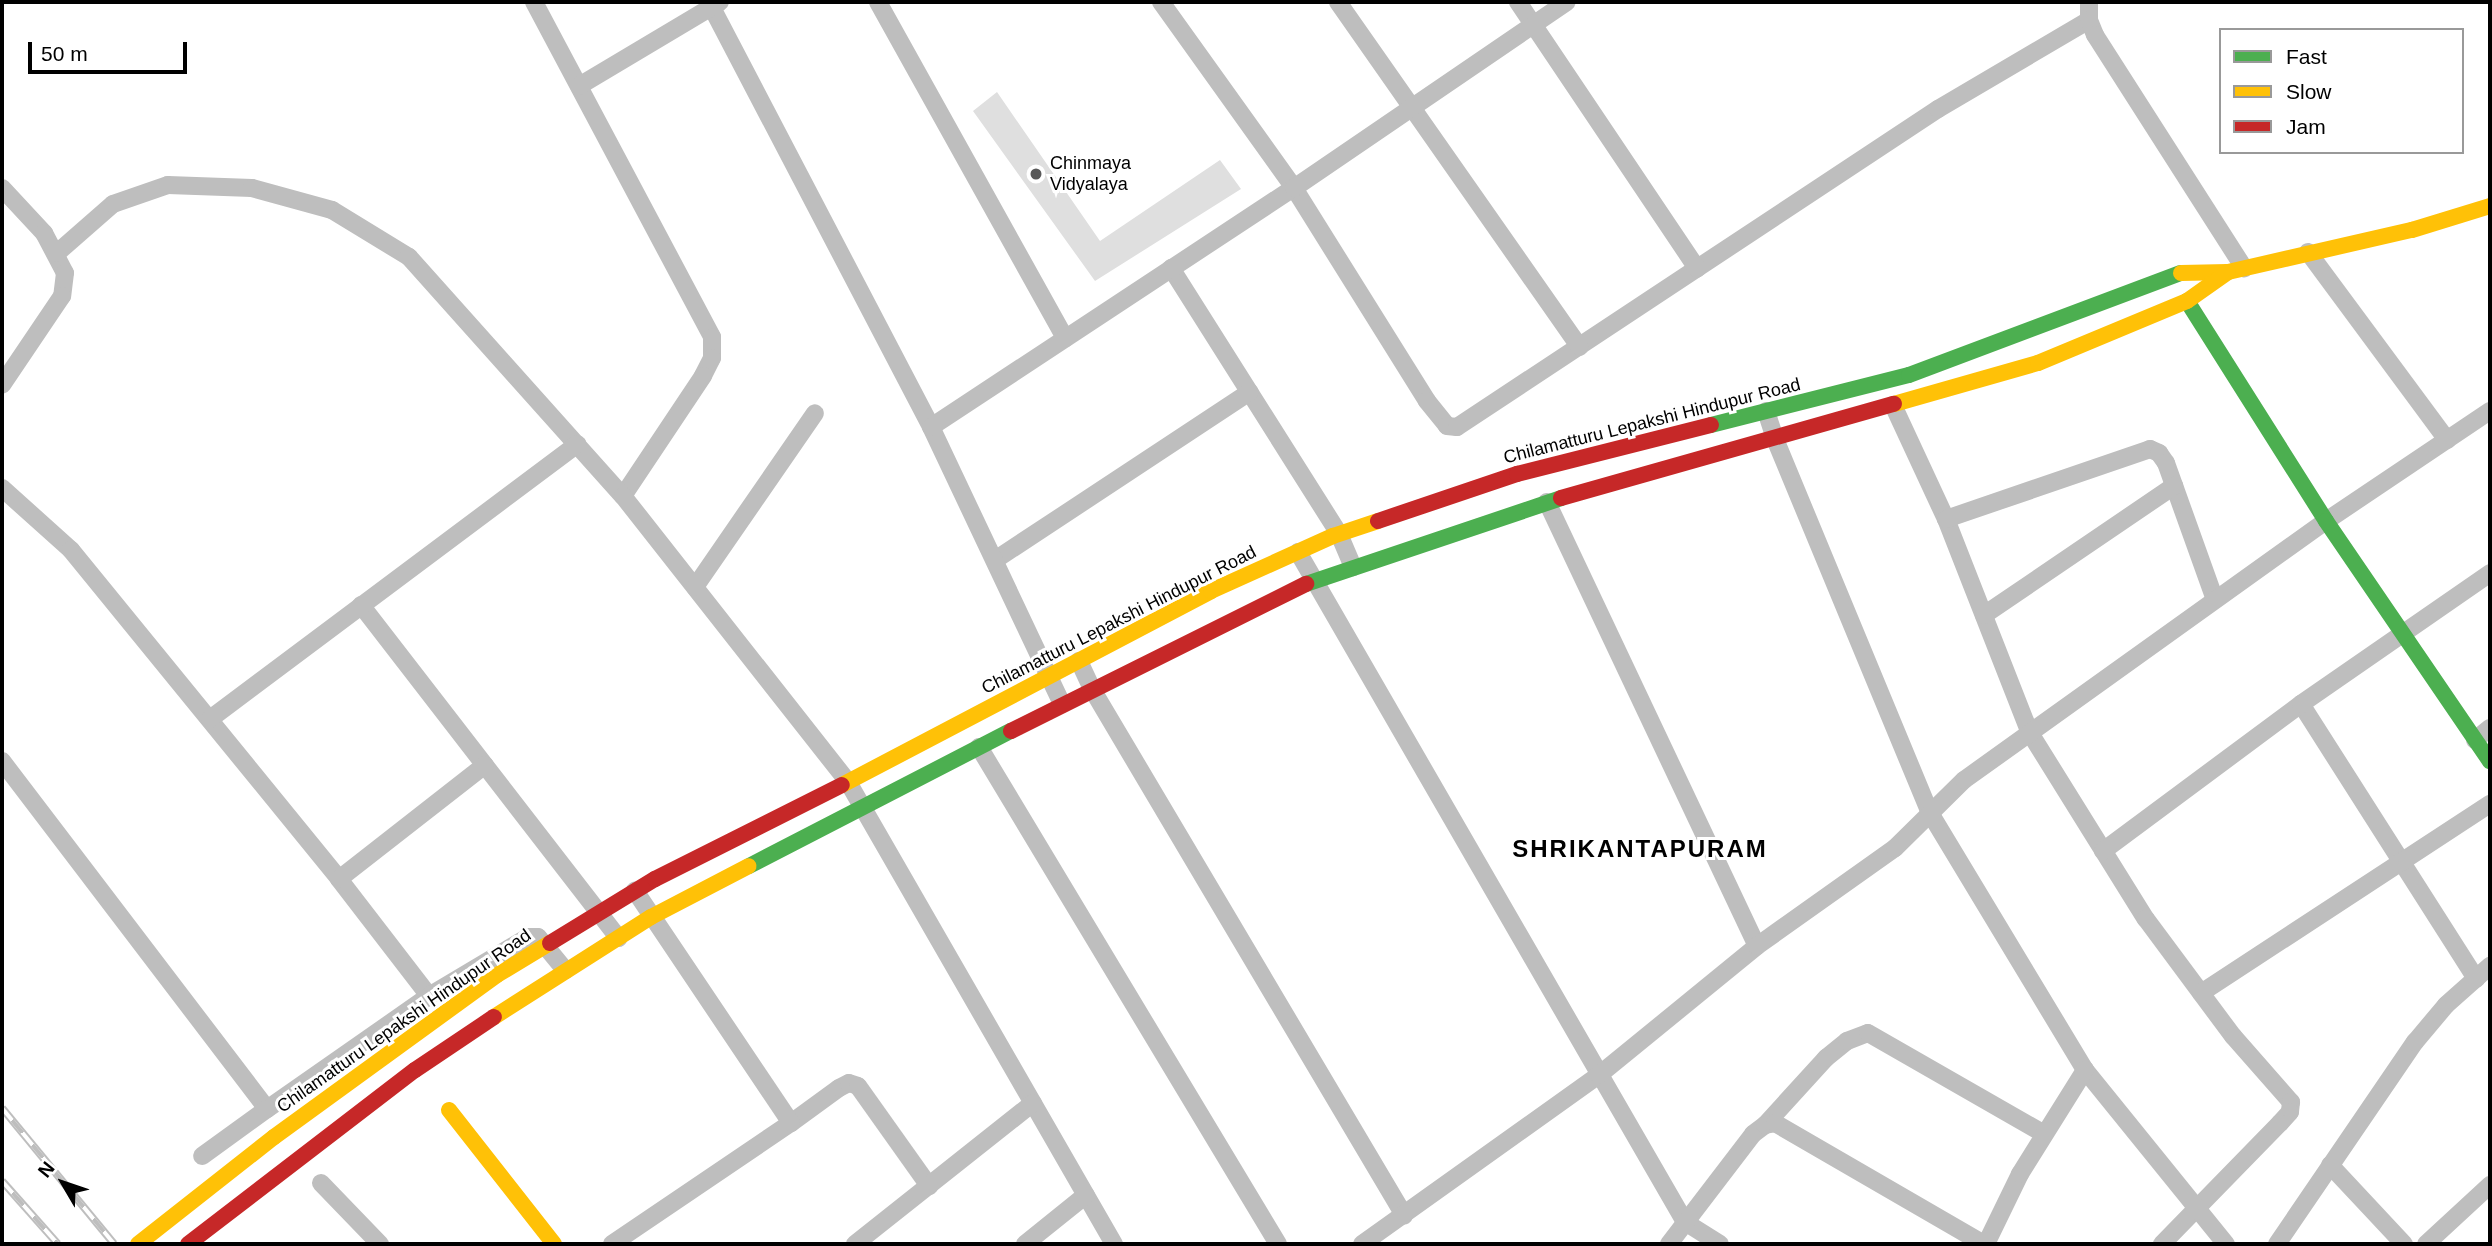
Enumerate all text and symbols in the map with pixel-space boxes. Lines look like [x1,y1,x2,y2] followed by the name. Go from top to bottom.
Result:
[32,28,191,72] scale bar
[2219,28,2464,154] legend
[41,42,88,65] text: 50 m
[2286,45,2327,68] text: Fast
[2286,80,2332,103] text: Slow
[2286,115,2326,138] text: Jam
[1050,153,1131,196] place label: Chinmaya Vidyalaya
[1028,166,1044,182] marker: Chinmaya Vidyalaya
[1501,374,1803,468] street label: Chilamatturu Lepakshi Hindupur Road
[978,541,1260,699] street label: Chilamatturu Lepakshi Hindupur Road
[1514,835,1766,863] district label: SHRIKANTAPURAM
[273,925,535,1117] street label: Chilamatturu Lepakshi Hindupur Road
[28,1148,98,1218] north arrow
[34,1158,59,1181] text: N

